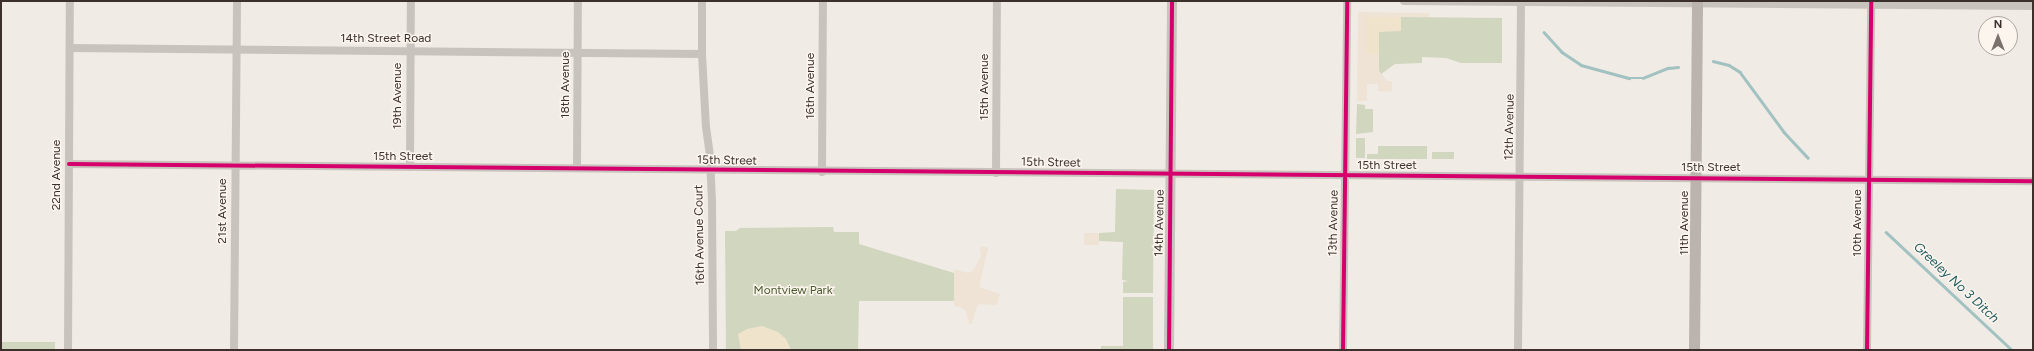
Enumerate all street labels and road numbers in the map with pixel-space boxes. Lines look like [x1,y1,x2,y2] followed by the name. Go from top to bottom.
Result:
[341,32,431,46] street label: 14th Street Road
[559,51,573,119] street label: 18th Avenue
[804,53,818,119] street label: 16th Avenue
[978,54,992,120] street label: 15th Avenue
[391,63,405,129] street label: 19th Avenue
[1502,94,1518,160] street label: 12th Avenue
[50,140,64,210] street label: 22nd Avenue
[373,150,433,164] street label: 15th Street
[697,153,757,169] street label: 15th Street
[1021,155,1081,171] street label: 15th Street
[1357,159,1417,173] street label: 15th Street
[1681,161,1741,175] street label: 15th Street
[216,178,230,244] street label: 21st Avenue
[692,185,708,285] street label: 16th Avenue Court
[1152,189,1168,257] street label: 14th Avenue
[1851,189,1865,257] street label: 10th Avenue
[1326,190,1342,256] street label: 13th Avenue
[1678,191,1692,255] street label: 11th Avenue

